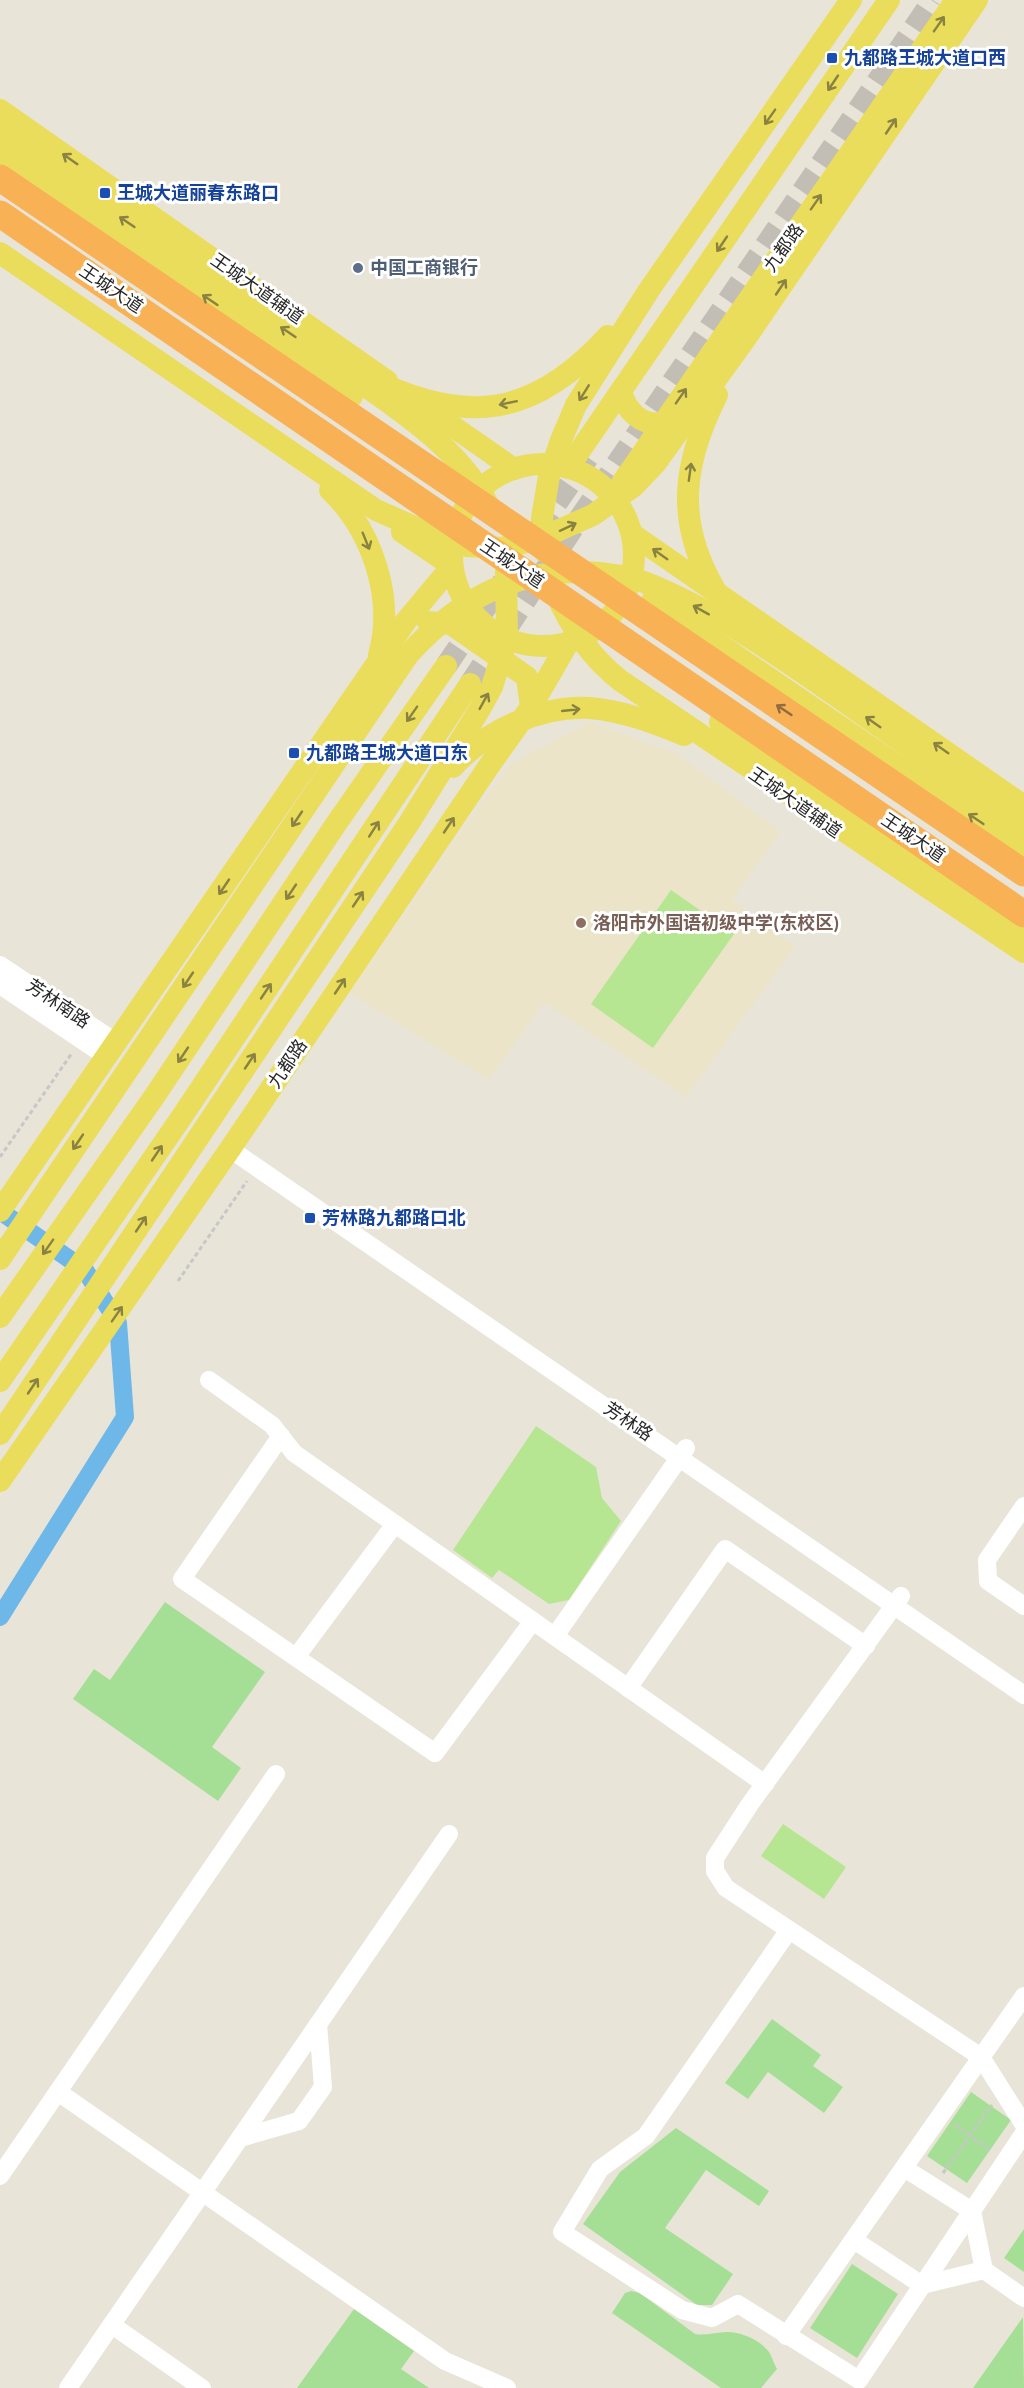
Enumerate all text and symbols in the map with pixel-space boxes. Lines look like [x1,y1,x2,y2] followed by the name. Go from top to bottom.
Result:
[933,16,945,33] one-way arrow
[844,46,1006,71] place label: 九都路王城大道口西
[825,51,839,65] marker: 九都路王城大道口西
[826,74,838,91] one-way arrow
[764,108,776,125] one-way arrow
[885,118,897,134] one-way arrow
[63,153,79,165] one-way arrow
[117,181,279,206] place label: 王城大道丽春东路口
[98,186,112,200] marker: 王城大道丽春东路口
[810,194,822,210] one-way arrow
[120,216,136,228] one-way arrow
[758,219,810,277] street label: 九都路
[716,235,728,251] one-way arrow
[206,248,308,330] street label: 王城大道辅道
[370,256,478,281] place label: 中国工商银行
[74,259,148,319] street label: 王城大道
[351,261,365,275] marker: 中国工商银行
[775,279,787,295] one-way arrow
[202,294,219,306] one-way arrow
[280,326,297,339] one-way arrow
[577,384,589,401] one-way arrow
[675,389,687,405] one-way arrow
[498,397,517,409] one-way arrow
[684,463,695,482] one-way arrow
[559,520,577,532] one-way arrow
[361,531,372,549] one-way arrow
[475,534,549,594] street label: 王城大道
[653,548,669,560] one-way arrow
[693,604,710,616] one-way arrow
[479,693,490,711] one-way arrow
[561,704,581,715] one-way arrow
[777,704,793,716] one-way arrow
[406,705,419,722] one-way arrow
[865,716,882,728] one-way arrow
[306,741,468,766] place label: 九都路王城大道口东
[934,742,950,754] one-way arrow
[287,746,301,760] marker: 九都路王城大道口东
[744,762,846,844] street label: 王城大道辅道
[876,808,950,868] street label: 王城大道
[291,810,303,826] one-way arrow
[968,813,984,825] one-way arrow
[443,817,455,834] one-way arrow
[367,820,380,837] one-way arrow
[218,879,230,895] one-way arrow
[284,883,296,900] one-way arrow
[352,892,364,908] one-way arrow
[593,911,839,936] place label: 洛阳市外国语初级中学(东校区)
[574,916,588,930] marker: 洛阳市外国语初级中学(东校区)
[181,972,194,989] one-way arrow
[21,974,95,1034] street label: 芳林南路
[334,979,346,995] one-way arrow
[260,983,272,1000] one-way arrow
[263,1035,313,1093] street label: 九都路
[176,1046,189,1063] one-way arrow
[243,1053,256,1070] one-way arrow
[72,1133,84,1150] one-way arrow
[151,1145,163,1162] one-way arrow
[322,1206,466,1231] place label: 芳林路九都路口北
[303,1211,317,1225] marker: 芳林路九都路口北
[135,1216,147,1232] one-way arrow
[42,1239,54,1255] one-way arrow
[111,1307,123,1323] one-way arrow
[26,1377,39,1394] one-way arrow
[599,1397,657,1447] street label: 芳林路

